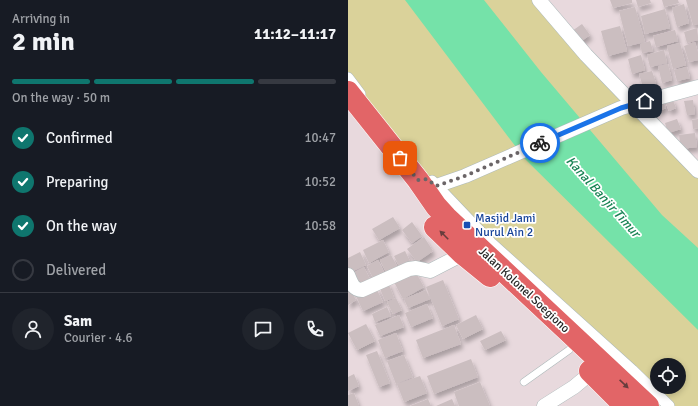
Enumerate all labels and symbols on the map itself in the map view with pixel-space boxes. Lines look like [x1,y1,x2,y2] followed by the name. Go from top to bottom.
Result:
[628,84,662,118] pin
[520,123,560,163] courier
[383,141,417,175] pin
[563,153,645,242] water label: Kanal Banjir Timur
[475,211,536,240] place label: Masjid Jami Nurul Ain 2
[462,220,472,230] marker: Masjid Jami Nurul Ain 2
[439,230,449,240] one-way arrow
[475,244,573,336] street label: Jalan Kolonel Soegiono
[619,379,629,389] one-way arrow

